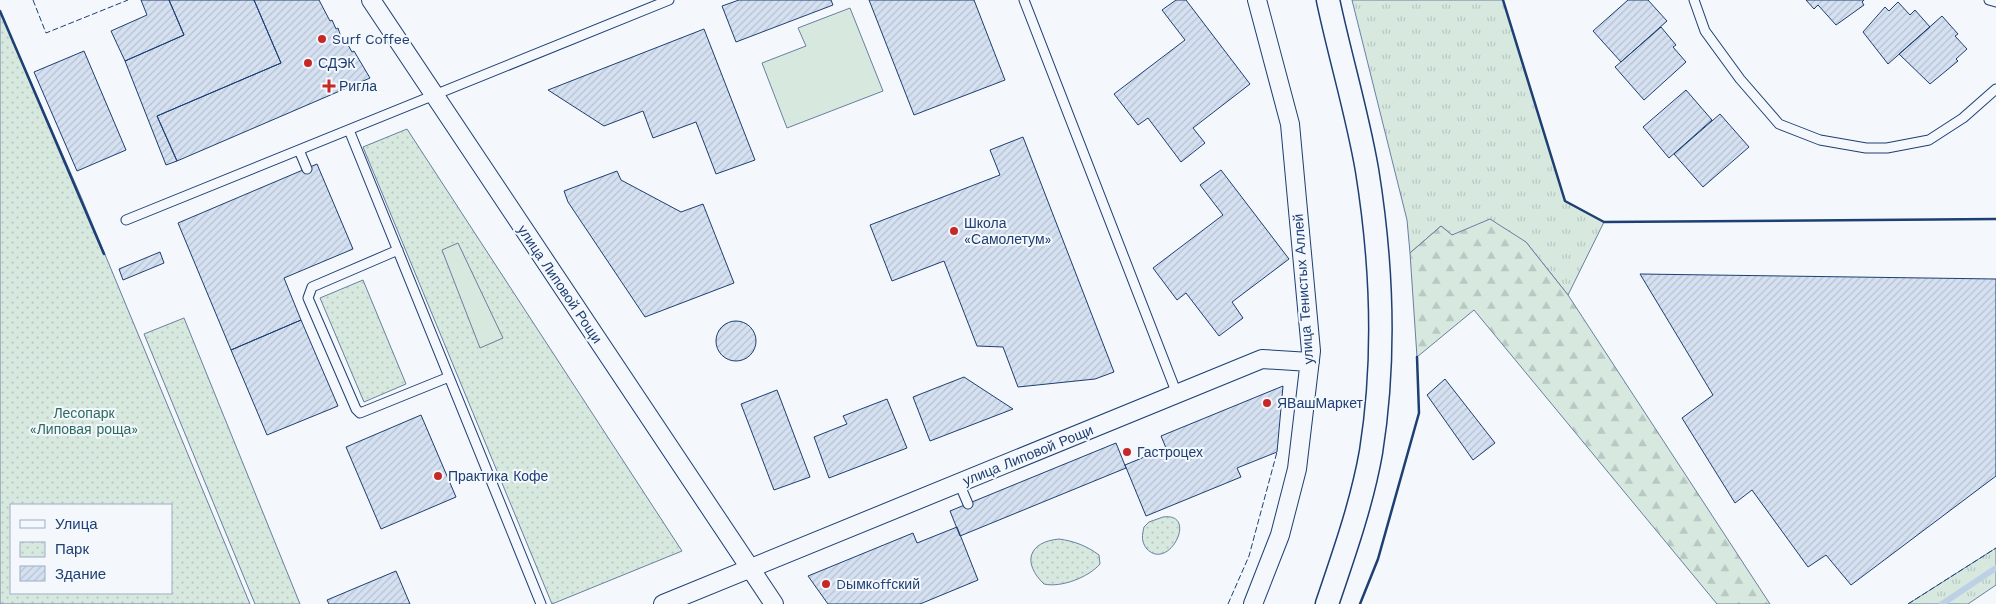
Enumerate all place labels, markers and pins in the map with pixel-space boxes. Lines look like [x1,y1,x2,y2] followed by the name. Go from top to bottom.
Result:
[332,31,410,47] place label: Surf Coffee
[316,33,328,45] marker: Surf Coffee
[318,55,356,71] place label: СДЭК
[302,57,314,69] marker: СДЭК
[339,78,377,94] place label: Ригла
[323,80,335,92] marker: Ригла
[964,215,1052,247] place label: Школа «Самолетум»
[948,225,960,237] marker: Школа «Самолетум»
[1277,395,1363,411] place label: ЯВашМаркет
[1261,397,1273,409] marker: ЯВашМаркет
[1137,444,1203,460] place label: Гастроцех
[1121,446,1133,458] marker: Гастроцех
[448,468,549,484] place label: Практика Кофе
[432,470,444,482] marker: Практика Кофе
[836,576,920,592] place label: Dымкoffский
[820,578,832,590] marker: Dымкoffский

